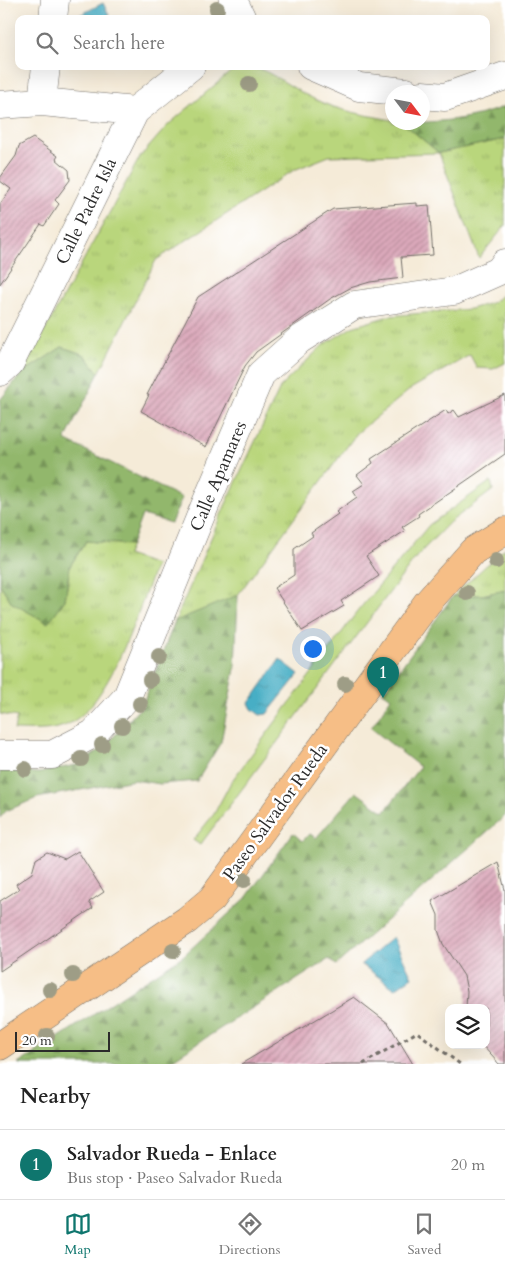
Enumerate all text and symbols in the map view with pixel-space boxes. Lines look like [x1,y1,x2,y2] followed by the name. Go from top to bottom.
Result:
[15,15,490,70] search box
[33,29,61,57] icon: search
[73,30,165,56] text: Search here
[385,85,430,130] north arrow
[50,154,123,269] street label: Calle Padre Isla
[184,417,253,535] street label: Calle Apamares
[300,636,326,662] your location
[367,657,399,698] pin: 1
[217,738,334,886] street label: Paseo Salvador Rueda
[445,1004,490,1049] map controls
[445,1004,490,1049] button: layers
[15,1029,110,1052] scale bar
[22,1031,52,1050] text: 20 m
[20,1082,91,1111] text: Nearby
[67,1141,277,1167] text: Salvador Rueda - Enlace
[32,1154,40,1176] text: 1
[451,1154,485,1176] text: 20 m
[67,1167,282,1189] text: Bus stop · Paseo Salvador Rueda
[64,1210,92,1259] tab: Map
[219,1210,280,1259] tab: Directions
[407,1210,441,1259] tab: Saved

